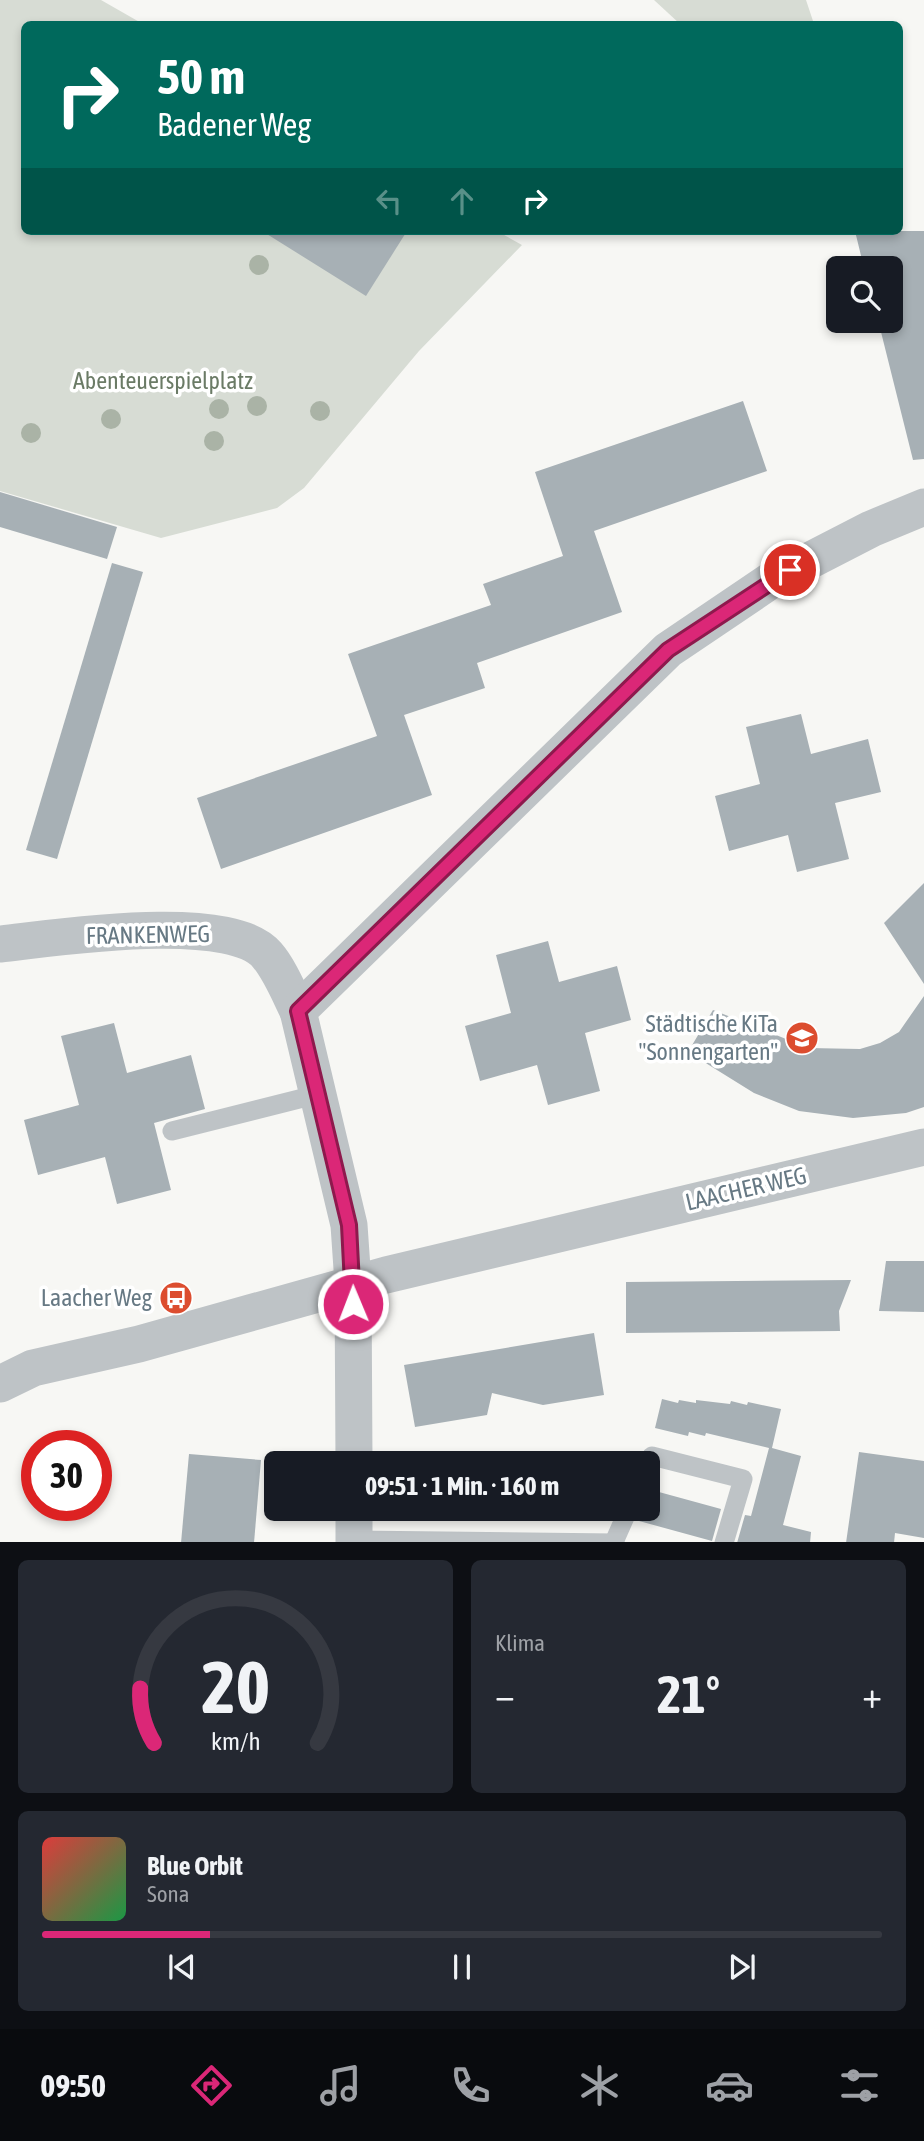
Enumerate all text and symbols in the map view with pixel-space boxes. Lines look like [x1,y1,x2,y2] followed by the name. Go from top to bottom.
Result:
[157,48,245,104] text: 50 m
[42,49,133,140] icon: right
[157,106,311,143] text: Badener Weg
[370,182,408,220] icon: left
[443,182,481,220] icon: ahead
[516,182,554,220] icon: right
[826,256,903,333] map controls
[826,256,903,333] button: search
[73,367,253,394] park label: Abenteuerspielplatz
[760,540,820,600] pin
[771,551,809,589] icon: arrive
[86,920,210,949] street label: FRANKENWEG
[639,1010,778,1065] place label: Städtische KiTa "Sonnengarten"
[783,1019,821,1057] school or university icon: Städtische KiTa "Sonnengarten"
[683,1161,809,1216] street label: LAACHER WEG
[316,1267,390,1341] position arrow
[157,1279,195,1317] bus stop icon: Laacher Weg
[41,1284,153,1311] place label: Laacher Weg
[21,1430,112,1521] speed limit sign: 30
[365,1471,559,1501] text: 09:51 · 1 Min. · 160 m
[495,1630,545,1656] text: Klima
[201,1645,270,1728] text: 20
[657,1664,720,1724] text: 21°
[495,1673,515,1716] text: −
[862,1673,882,1716] text: +
[211,1726,260,1754] text: km/h
[147,1851,243,1881] text: Blue Orbit
[147,1881,189,1907] text: Sona
[163,1948,201,1986] icon: previous
[443,1948,481,1986] icon: pause
[723,1948,761,1986] icon: next
[187,2061,236,2110] icon: directions
[316,2061,365,2110] icon: music
[446,2061,495,2110] icon: phone
[575,2061,624,2110] icon: climate
[705,2061,754,2110] icon: car
[835,2061,884,2110] icon: filters
[40,2067,106,2104] text: 09:50

